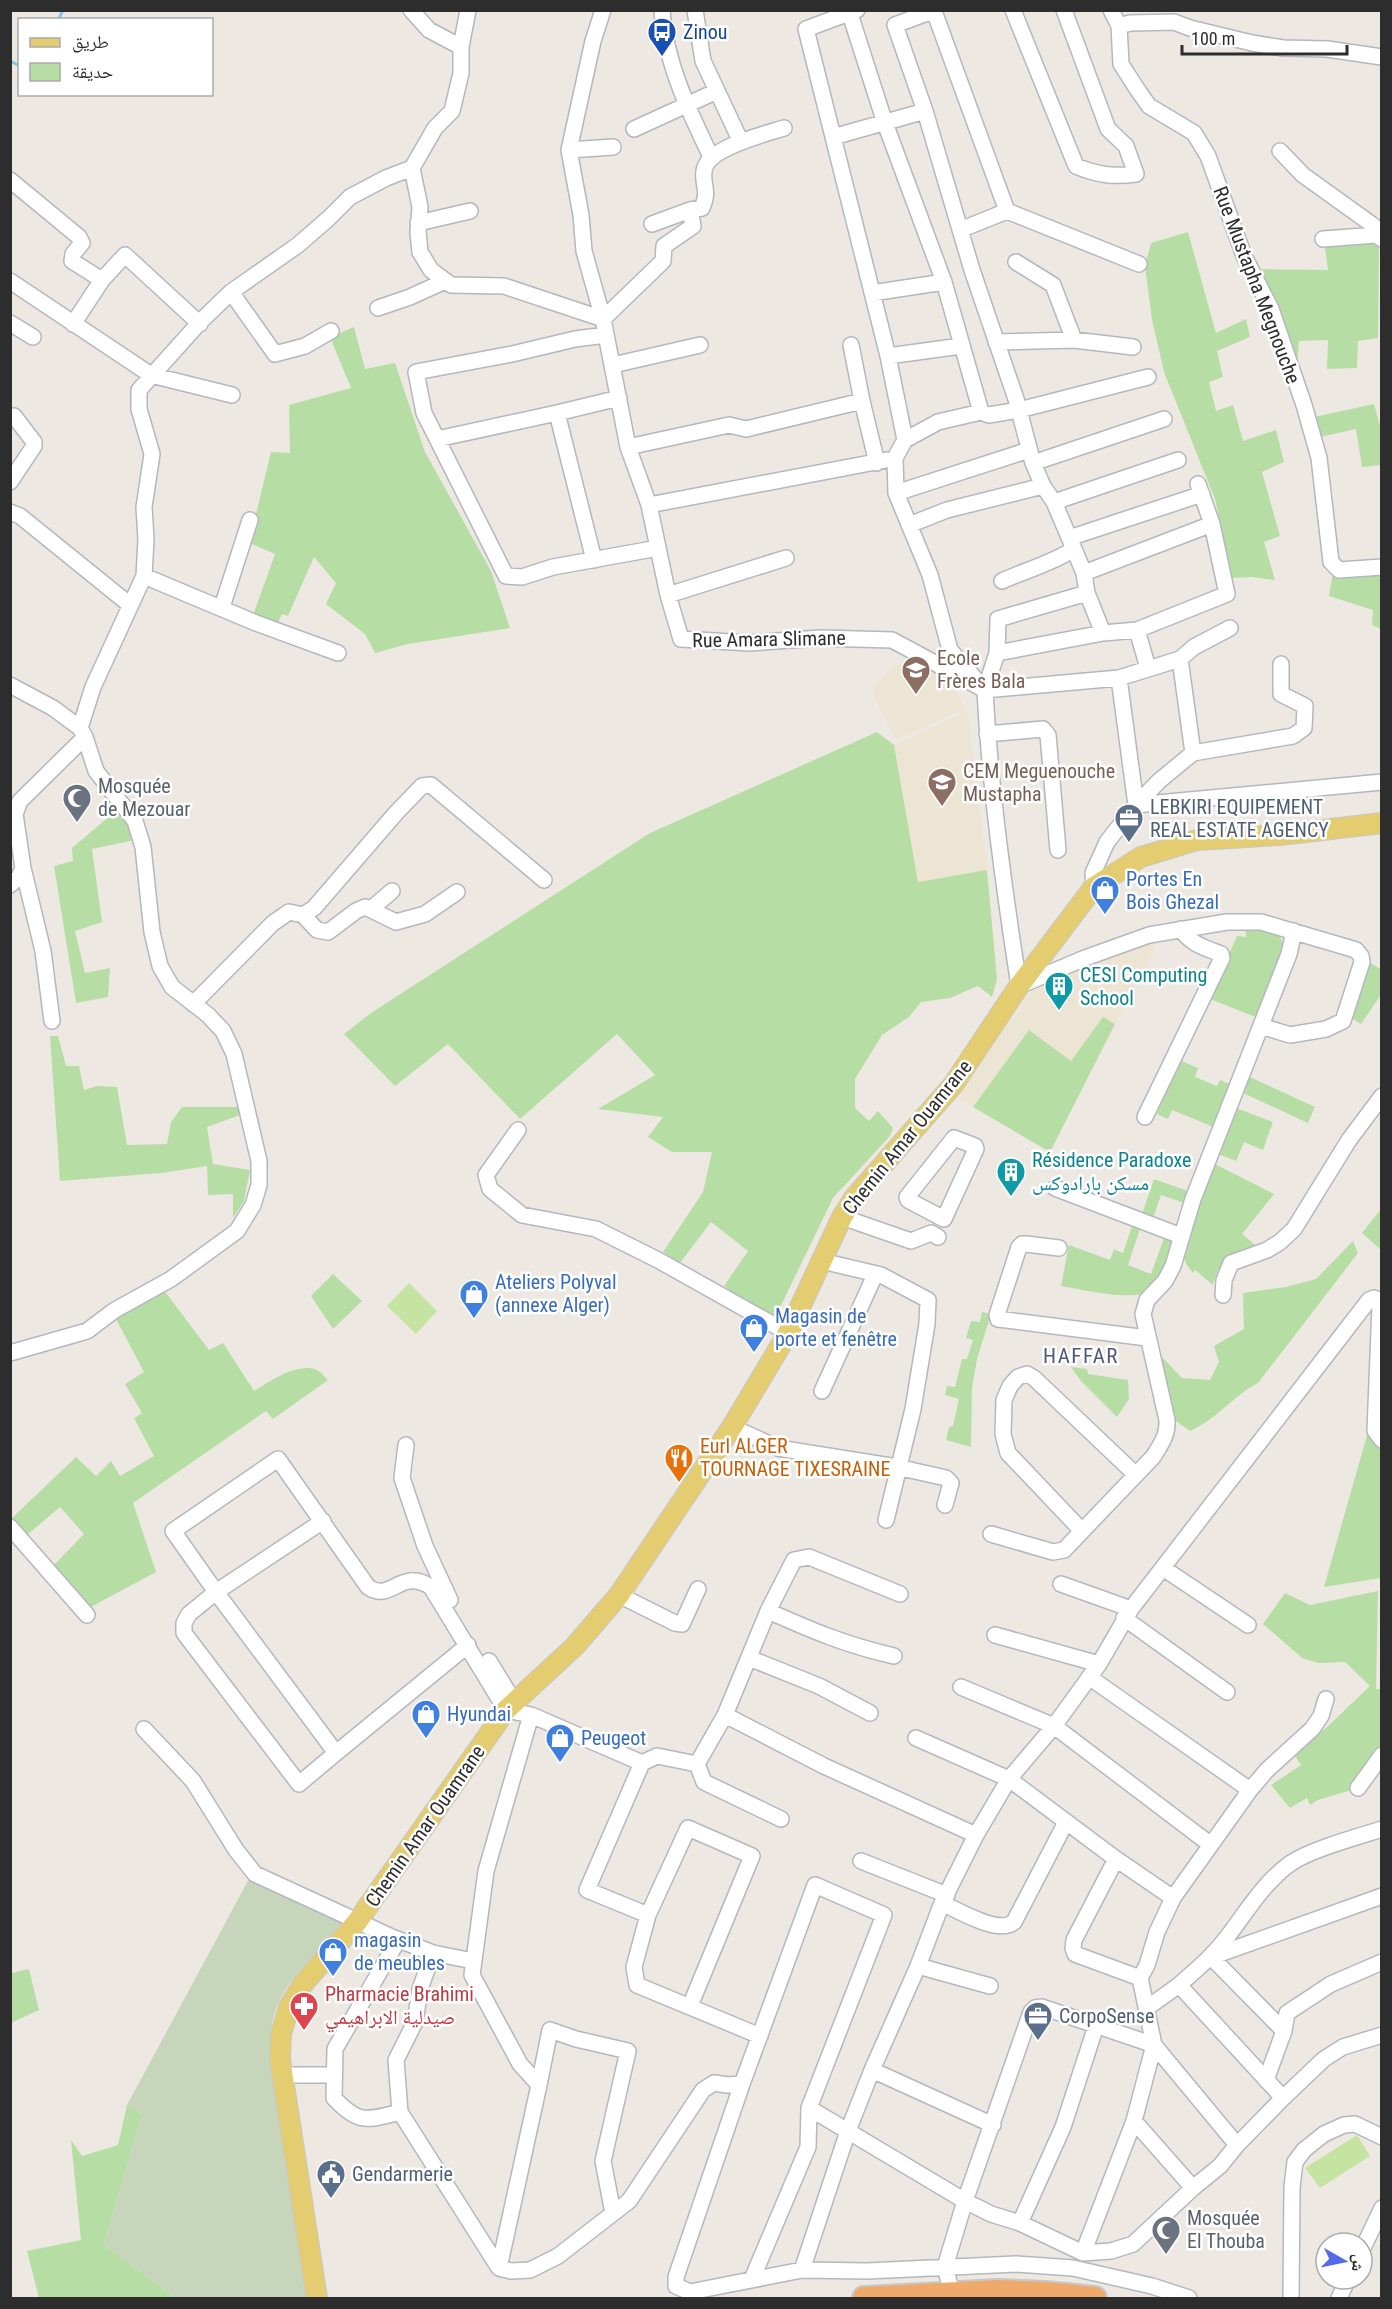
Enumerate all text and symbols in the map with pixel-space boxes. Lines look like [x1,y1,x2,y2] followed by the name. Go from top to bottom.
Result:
[646,16,678,58] bus stop icon: Zinou
[18,18,213,96] legend
[1182,18,1347,56] scale bar
[683,20,727,44] place label: Zinou
[1191,28,1235,49] text: 100 m
[72,31,109,53] text: طريق
[72,61,113,82] text: حديقة
[1208,183,1306,387] street label: Rue Mustapha Megnouche
[692,626,846,652] street label: Rue Amara Slimane
[937,646,1025,693] place label: Ecole Frères Bala
[900,654,932,696] school or university icon: Ecole Frères Bala
[963,759,1115,806] place label: CEM Meguenouche Mustapha
[926,766,958,808] school or university icon: CEM Meguenouche Mustapha
[98,774,190,821] place label: Mosquée de Mezouar
[61,782,93,824] mosque icon: Mosquée de Mezouar
[1150,795,1329,842] place label: LEBKIRI EQUIPEMENT REAL ESTATE AGENCY
[1113,802,1145,844] office icon: LEBKIRI EQUIPEMENT REAL ESTATE AGENCY
[1126,867,1219,914] place label: Portes En Bois Ghezal
[1089,874,1121,916] shop icon: Portes En Bois Ghezal
[1080,963,1207,1010] place label: CESI Computing School
[1043,970,1075,1012] building icon: CESI Computing School
[837,1055,977,1219] street label: Chemin Amar Ouamrane
[1032,1148,1191,1195] place label: Résidence Paradoxe مسكن بارادوكس
[995,1156,1027,1198] building icon: Résidence Paradoxe مسكن بارادوكس
[495,1270,617,1317] place label: Ateliers Polyval (annexe Alger)
[458,1278,490,1320] shop icon: Ateliers Polyval (annexe Alger)
[775,1304,897,1351] place label: Magasin de porte et fenêtre
[738,1312,770,1354] shop icon: Magasin de porte et fenêtre
[1043,1344,1119,1368] district label: HAFFAR
[700,1434,890,1481] place label: Eurl ALGER TOURNAGE TIXESRAINE
[663,1442,695,1484] restaurant icon: Eurl ALGER TOURNAGE TIXESRAINE
[410,1698,442,1740] shop icon: Hyundai
[447,1702,511,1726] place label: Hyundai
[544,1722,576,1764] shop icon: Peugeot
[581,1726,646,1750] place label: Peugeot
[360,1741,490,1911] street label: Chemin Amar Ouamrane
[354,1928,445,1975] place label: magasin de meubles
[317,1936,349,1978] shop icon: magasin de meubles
[325,1982,474,2033] place label: Pharmacie Brahimi صيدلية الابراهيمي
[288,1990,320,2032] pharmacy icon: Pharmacie Brahimi صيدلية الابراهيمي
[1022,2000,1054,2042] office icon: CorpoSense
[1059,2004,1154,2028] place label: CorpoSense
[315,2158,347,2200] public building icon: Gendarmerie
[352,2162,453,2186] place label: Gendarmerie
[1187,2206,1265,2253] place label: Mosquée El Thouba
[1150,2214,1182,2256] mosque icon: Mosquée El Thouba
[1314,2231,1374,2291] north arrow
[1348,2253,1369,2273] text: ش

